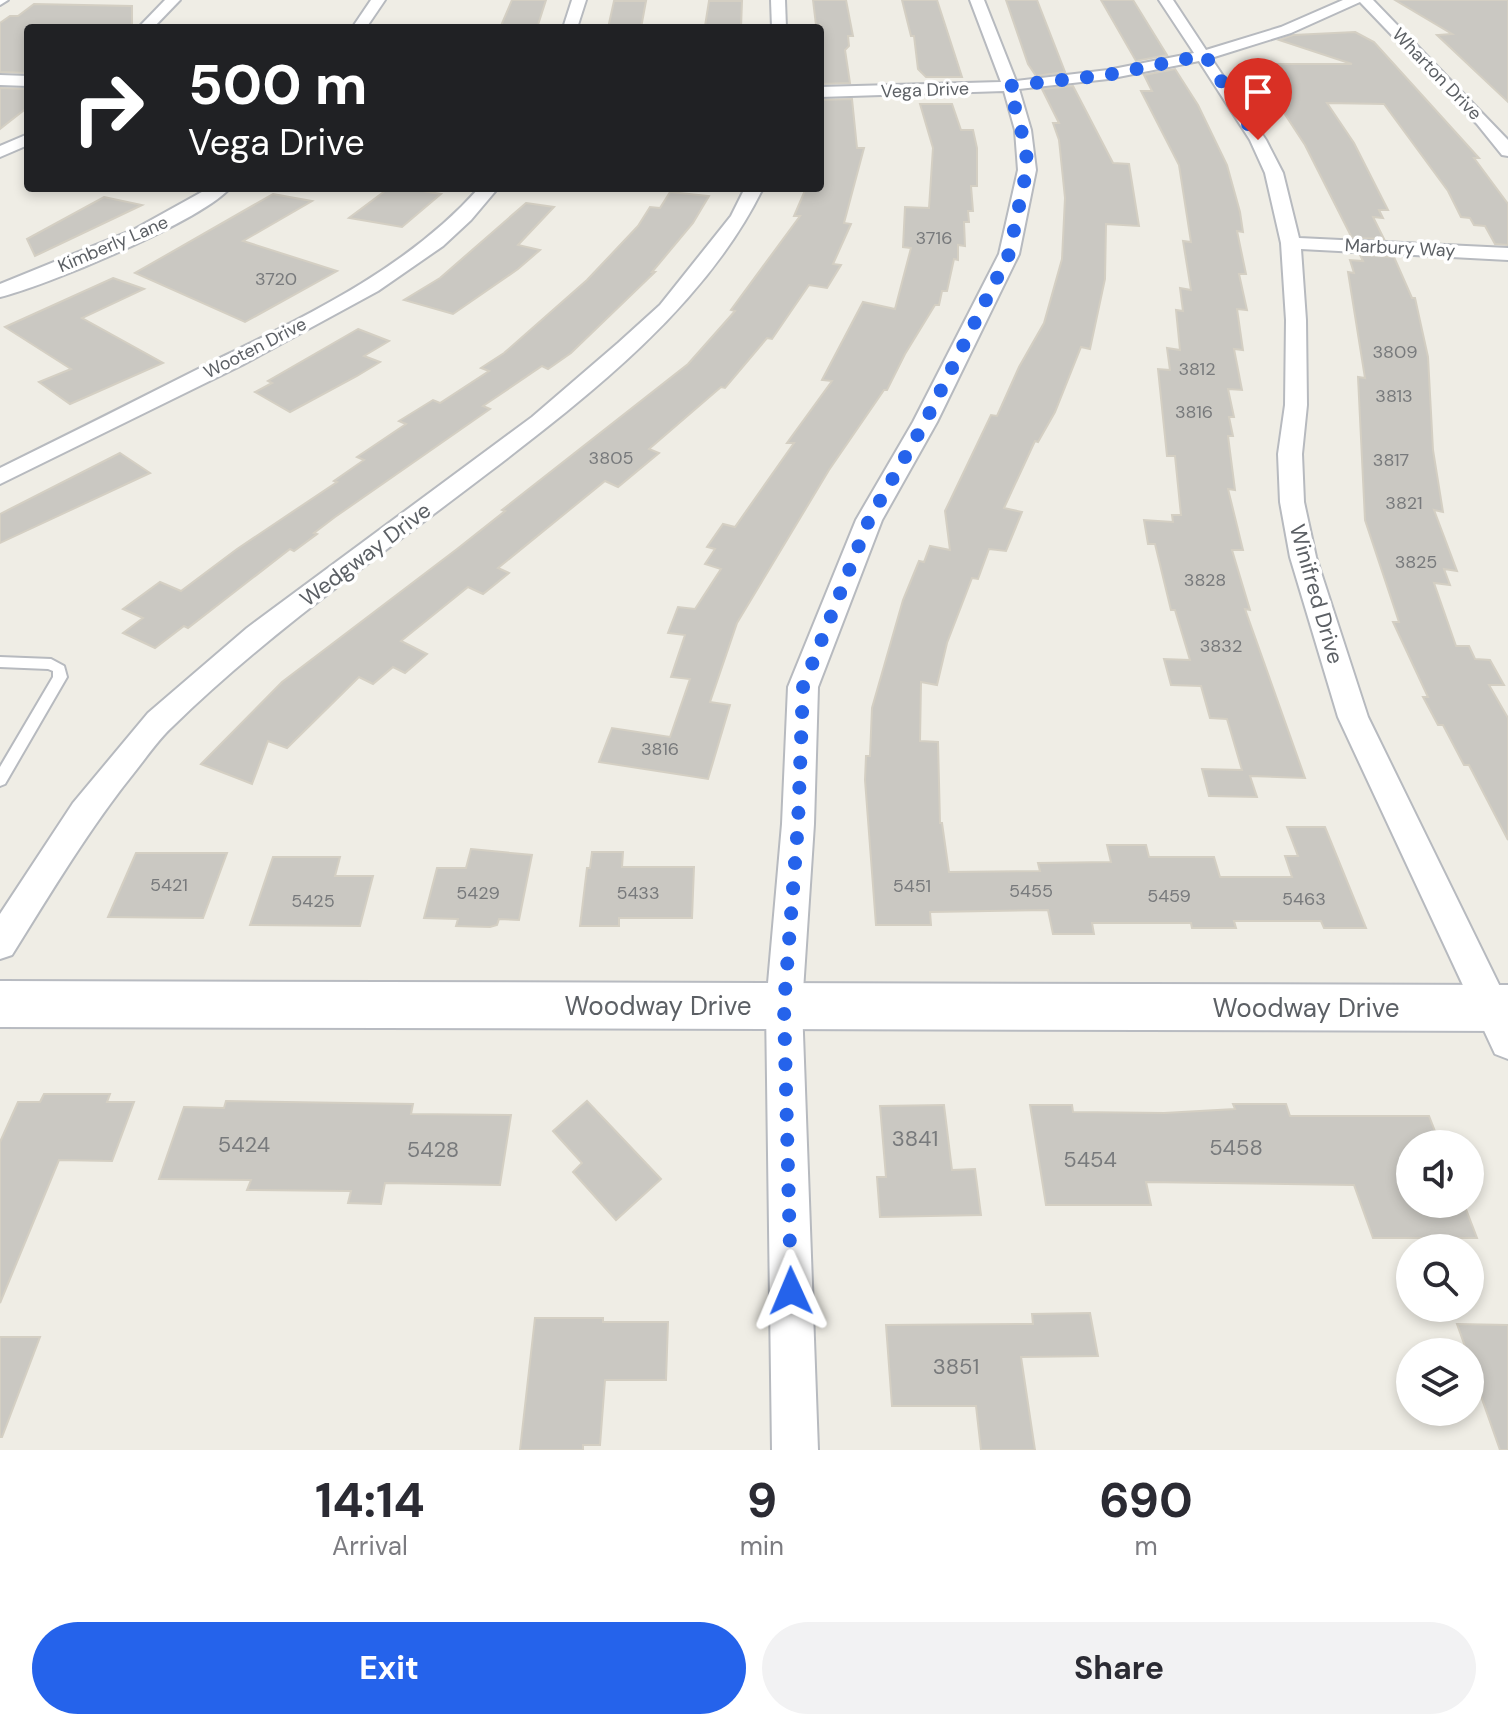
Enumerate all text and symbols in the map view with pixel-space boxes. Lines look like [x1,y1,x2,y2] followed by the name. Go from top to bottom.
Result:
[1387,23,1487,125] street label: Wharton Drive
[188,48,368,121] text: 500 m
[56,56,160,160] icon: right
[1224,58,1292,140] pin
[1236,70,1280,114] icon: arrive
[880,76,970,104] street label: Vega Drive
[188,119,365,166] text: Vega Drive
[54,210,172,278] street label: Kimberly Lane
[916,226,952,250] house number: 3716
[1344,233,1456,263] street label: Marbury Way
[255,267,297,291] house number: 3720
[200,312,310,384] street label: Wooten Drive
[1372,340,1418,364] house number: 3809
[1178,357,1216,381] house number: 3812
[1375,384,1413,408] house number: 3813
[1175,400,1213,424] house number: 3816
[589,446,633,470] house number: 3805
[1373,448,1409,472] house number: 3817
[1385,491,1423,515] house number: 3821
[294,496,437,613] street label: Wedgway Drive
[1283,521,1350,667] street label: Winifred Drive
[1395,550,1437,574] house number: 3825
[1184,568,1226,592] house number: 3828
[1200,634,1242,658] house number: 3832
[641,737,679,761] house number: 3816
[150,873,188,897] house number: 5421
[893,874,931,898] house number: 5451
[1009,879,1053,903] house number: 5455
[456,881,500,905] house number: 5429
[616,881,660,905] house number: 5433
[1147,884,1191,908] house number: 5459
[1282,887,1326,911] house number: 5463
[291,889,335,913] house number: 5425
[564,989,752,1023] street label: Woodway Drive
[1212,991,1400,1025] street label: Woodway Drive
[892,1124,938,1153] house number: 3841
[218,1130,270,1159] house number: 5424
[1396,1130,1484,1426] map controls
[1396,1130,1484,1218] button: sound
[1209,1133,1263,1162] house number: 5458
[407,1135,459,1164] house number: 5428
[1063,1145,1117,1174] house number: 5454
[1396,1234,1484,1322] button: search
[749,1249,833,1333] position arrow
[1396,1338,1484,1426] button: layers
[933,1352,979,1381] house number: 3851
[315,1469,425,1532] text: 14:14
[747,1469,777,1532] text: 9
[1099,1469,1193,1532] text: 690
[332,1529,408,1563] text: Arrival
[740,1529,784,1563] text: min
[1134,1529,1158,1563] text: m
[32,1622,746,1714] button: Exit
[762,1622,1476,1714] button: Share

